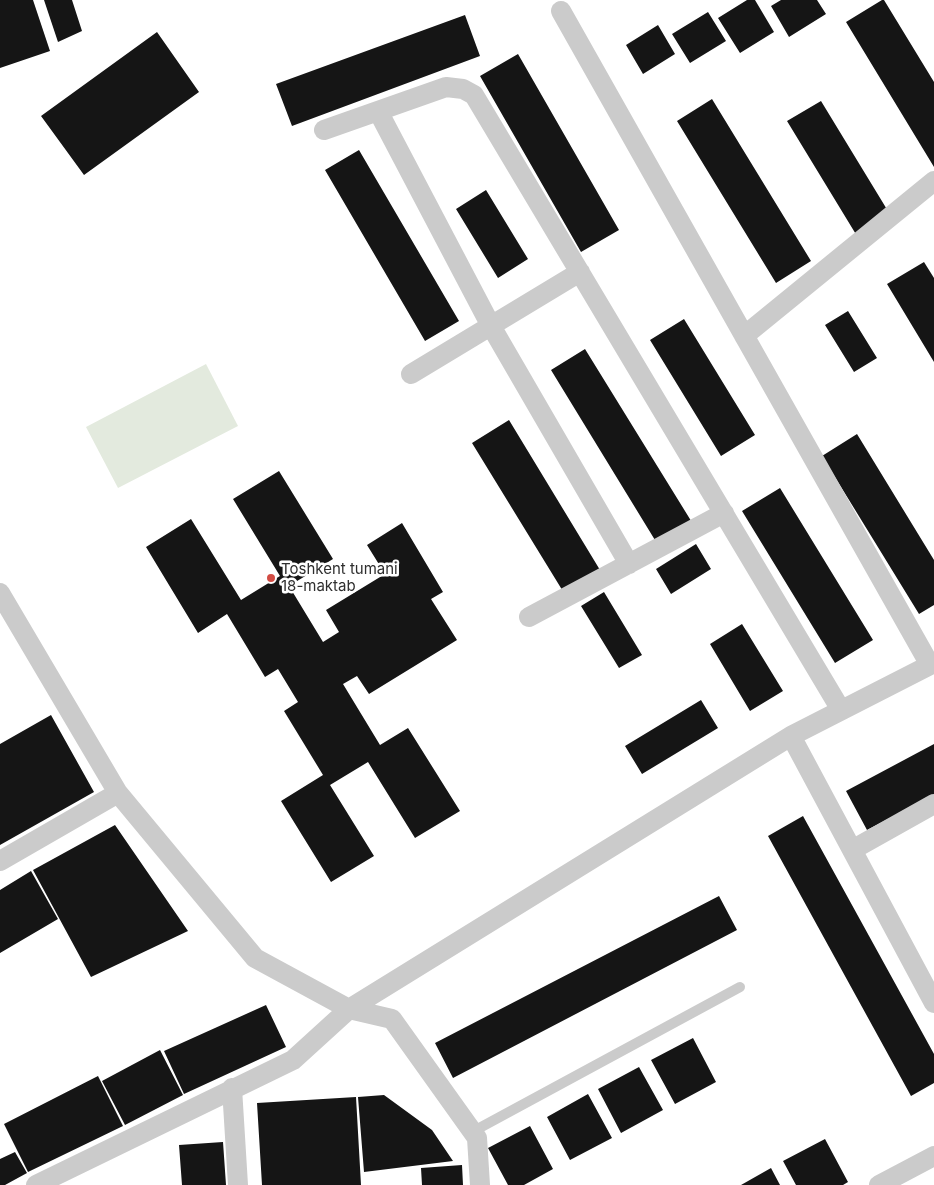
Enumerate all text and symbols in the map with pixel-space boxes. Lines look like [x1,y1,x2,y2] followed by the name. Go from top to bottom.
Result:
[281,560,398,595] place label: Toshkent tumani 18-maktab
[265,572,277,584] marker: Toshkent tumani 18-maktab

